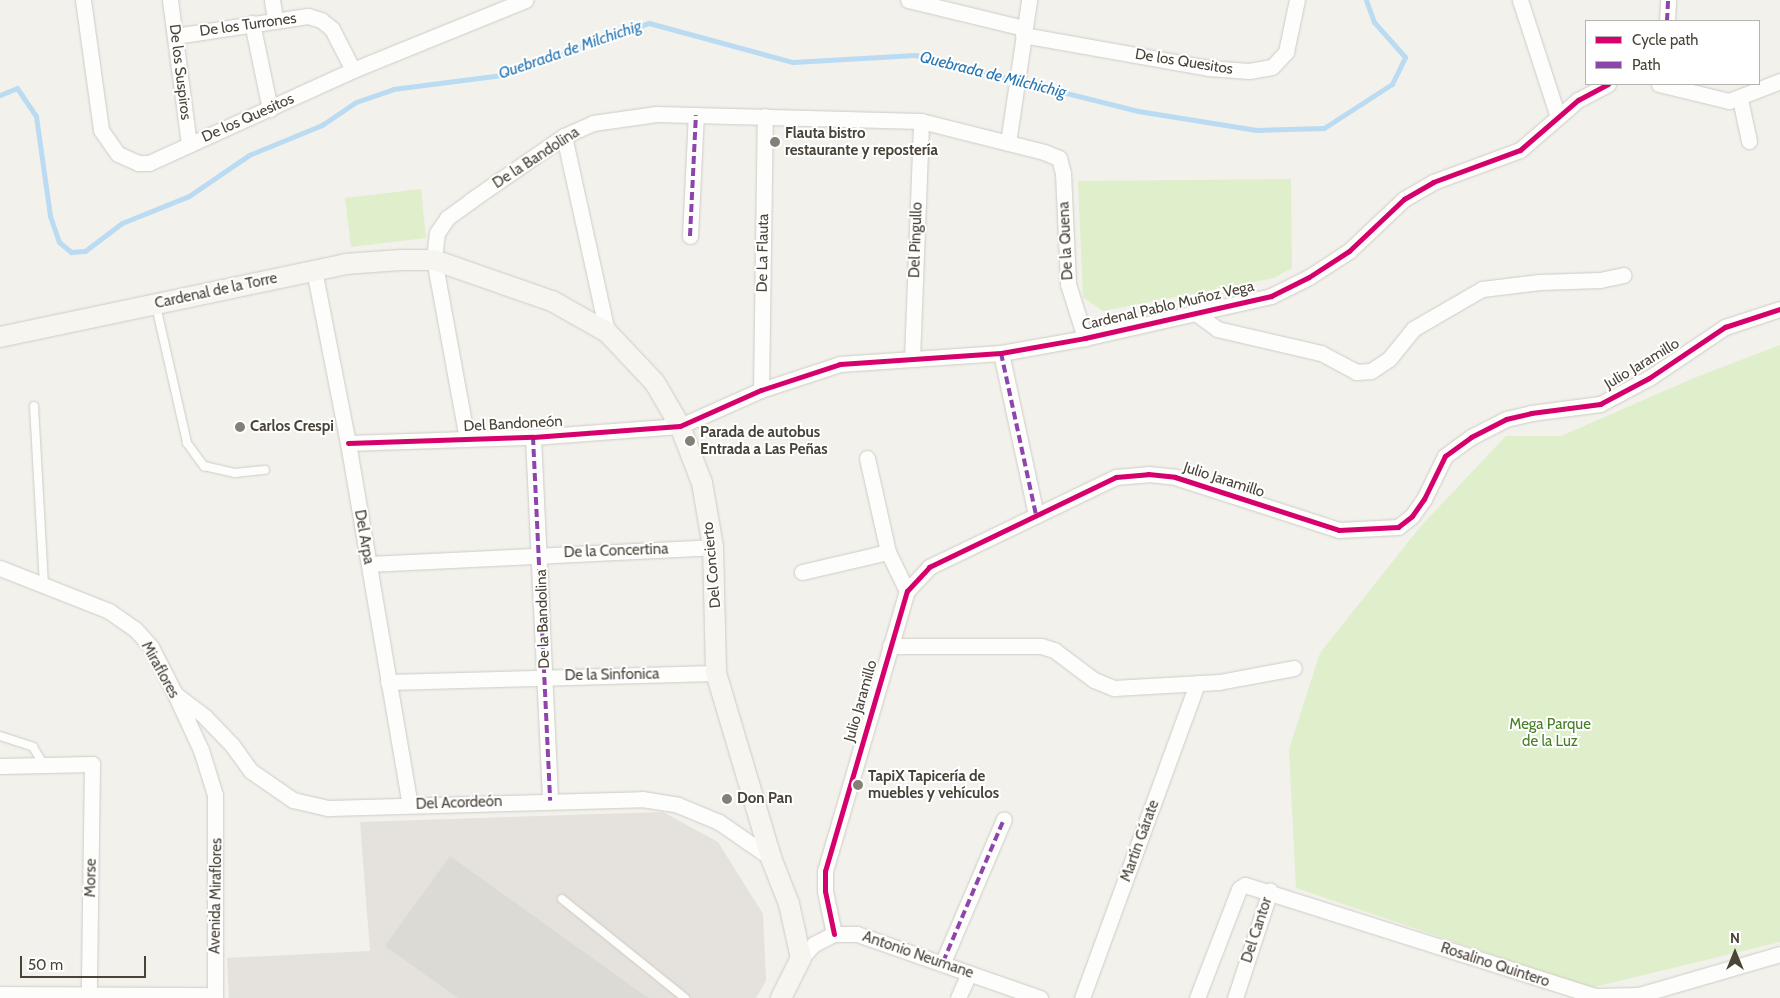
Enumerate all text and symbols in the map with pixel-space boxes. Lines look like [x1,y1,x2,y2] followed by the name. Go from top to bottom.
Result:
[198,9,298,41] street label: De los Turrones
[496,17,644,83] water label: Quebrada de Milchichig
[1585,20,1760,85] legend
[165,23,195,121] street label: De los Suspiros
[1632,31,1698,49] text: Cycle path
[1134,45,1234,79] street label: De los Quesitos
[918,48,1068,102] water label: Quebrada de Milchichig
[1632,56,1661,74] text: Path
[199,90,297,146] street label: De los Quesitos
[489,123,583,193] street label: De la Bandolina
[785,124,938,159] place label: Flauta bistro restaurante y repostería
[769,136,781,148] marker: Flauta bistro restaurante y repostería
[1055,201,1077,281] street label: De la Quena
[906,202,926,278] street label: Del Pingullo
[753,214,773,292] street label: De La Flauta
[153,269,279,313] street label: Cardenal de la Torre
[1080,277,1256,335] street label: Cardenal Pablo Muñoz Vega
[1601,335,1683,393] street label: Julio Jaramillo
[463,412,563,436] street label: Del Bandoneón
[250,418,334,436] place label: Carlos Crespi
[234,421,246,433] marker: Carlos Crespi
[700,423,828,458] place label: Parada de autobus Entrada a Las Peñas
[684,435,696,447] marker: Parada de autobus Entrada a Las Peñas
[1181,458,1267,502] street label: Julio Jaramillo
[350,508,378,566] street label: Del Arpa
[699,521,725,609] street label: Del Concierto
[563,540,669,562] street label: De la Concertina
[532,569,554,669] street label: De la Bandolina
[137,638,183,702] street label: Miraflores
[841,658,881,744] street label: Julio Jaramillo
[564,665,660,685] street label: De la Sinfonica
[1509,715,1591,750] park label: Mega Parque de la Luz
[868,767,999,802] place label: TapiX Tapicería de muebles y vehículos
[852,779,864,791] marker: TapiX Tapicería de muebles y vehículos
[737,790,792,808] place label: Don Pan
[415,792,503,814] street label: Del Acordeón
[721,793,733,805] marker: Don Pan
[1117,798,1163,884] street label: Martín Gárate
[206,838,226,954] street label: Avenida Miraflores
[82,858,100,898] street label: Morse
[1238,895,1276,965] street label: Del Cantor
[860,928,976,982] street label: Antonio Neumane
[1710,928,1760,978] north arrow
[1730,929,1740,947] text: N
[1438,939,1552,991] street label: Rosalino Quintero
[22,946,149,978] scale bar
[28,956,63,974] text: 50 m

